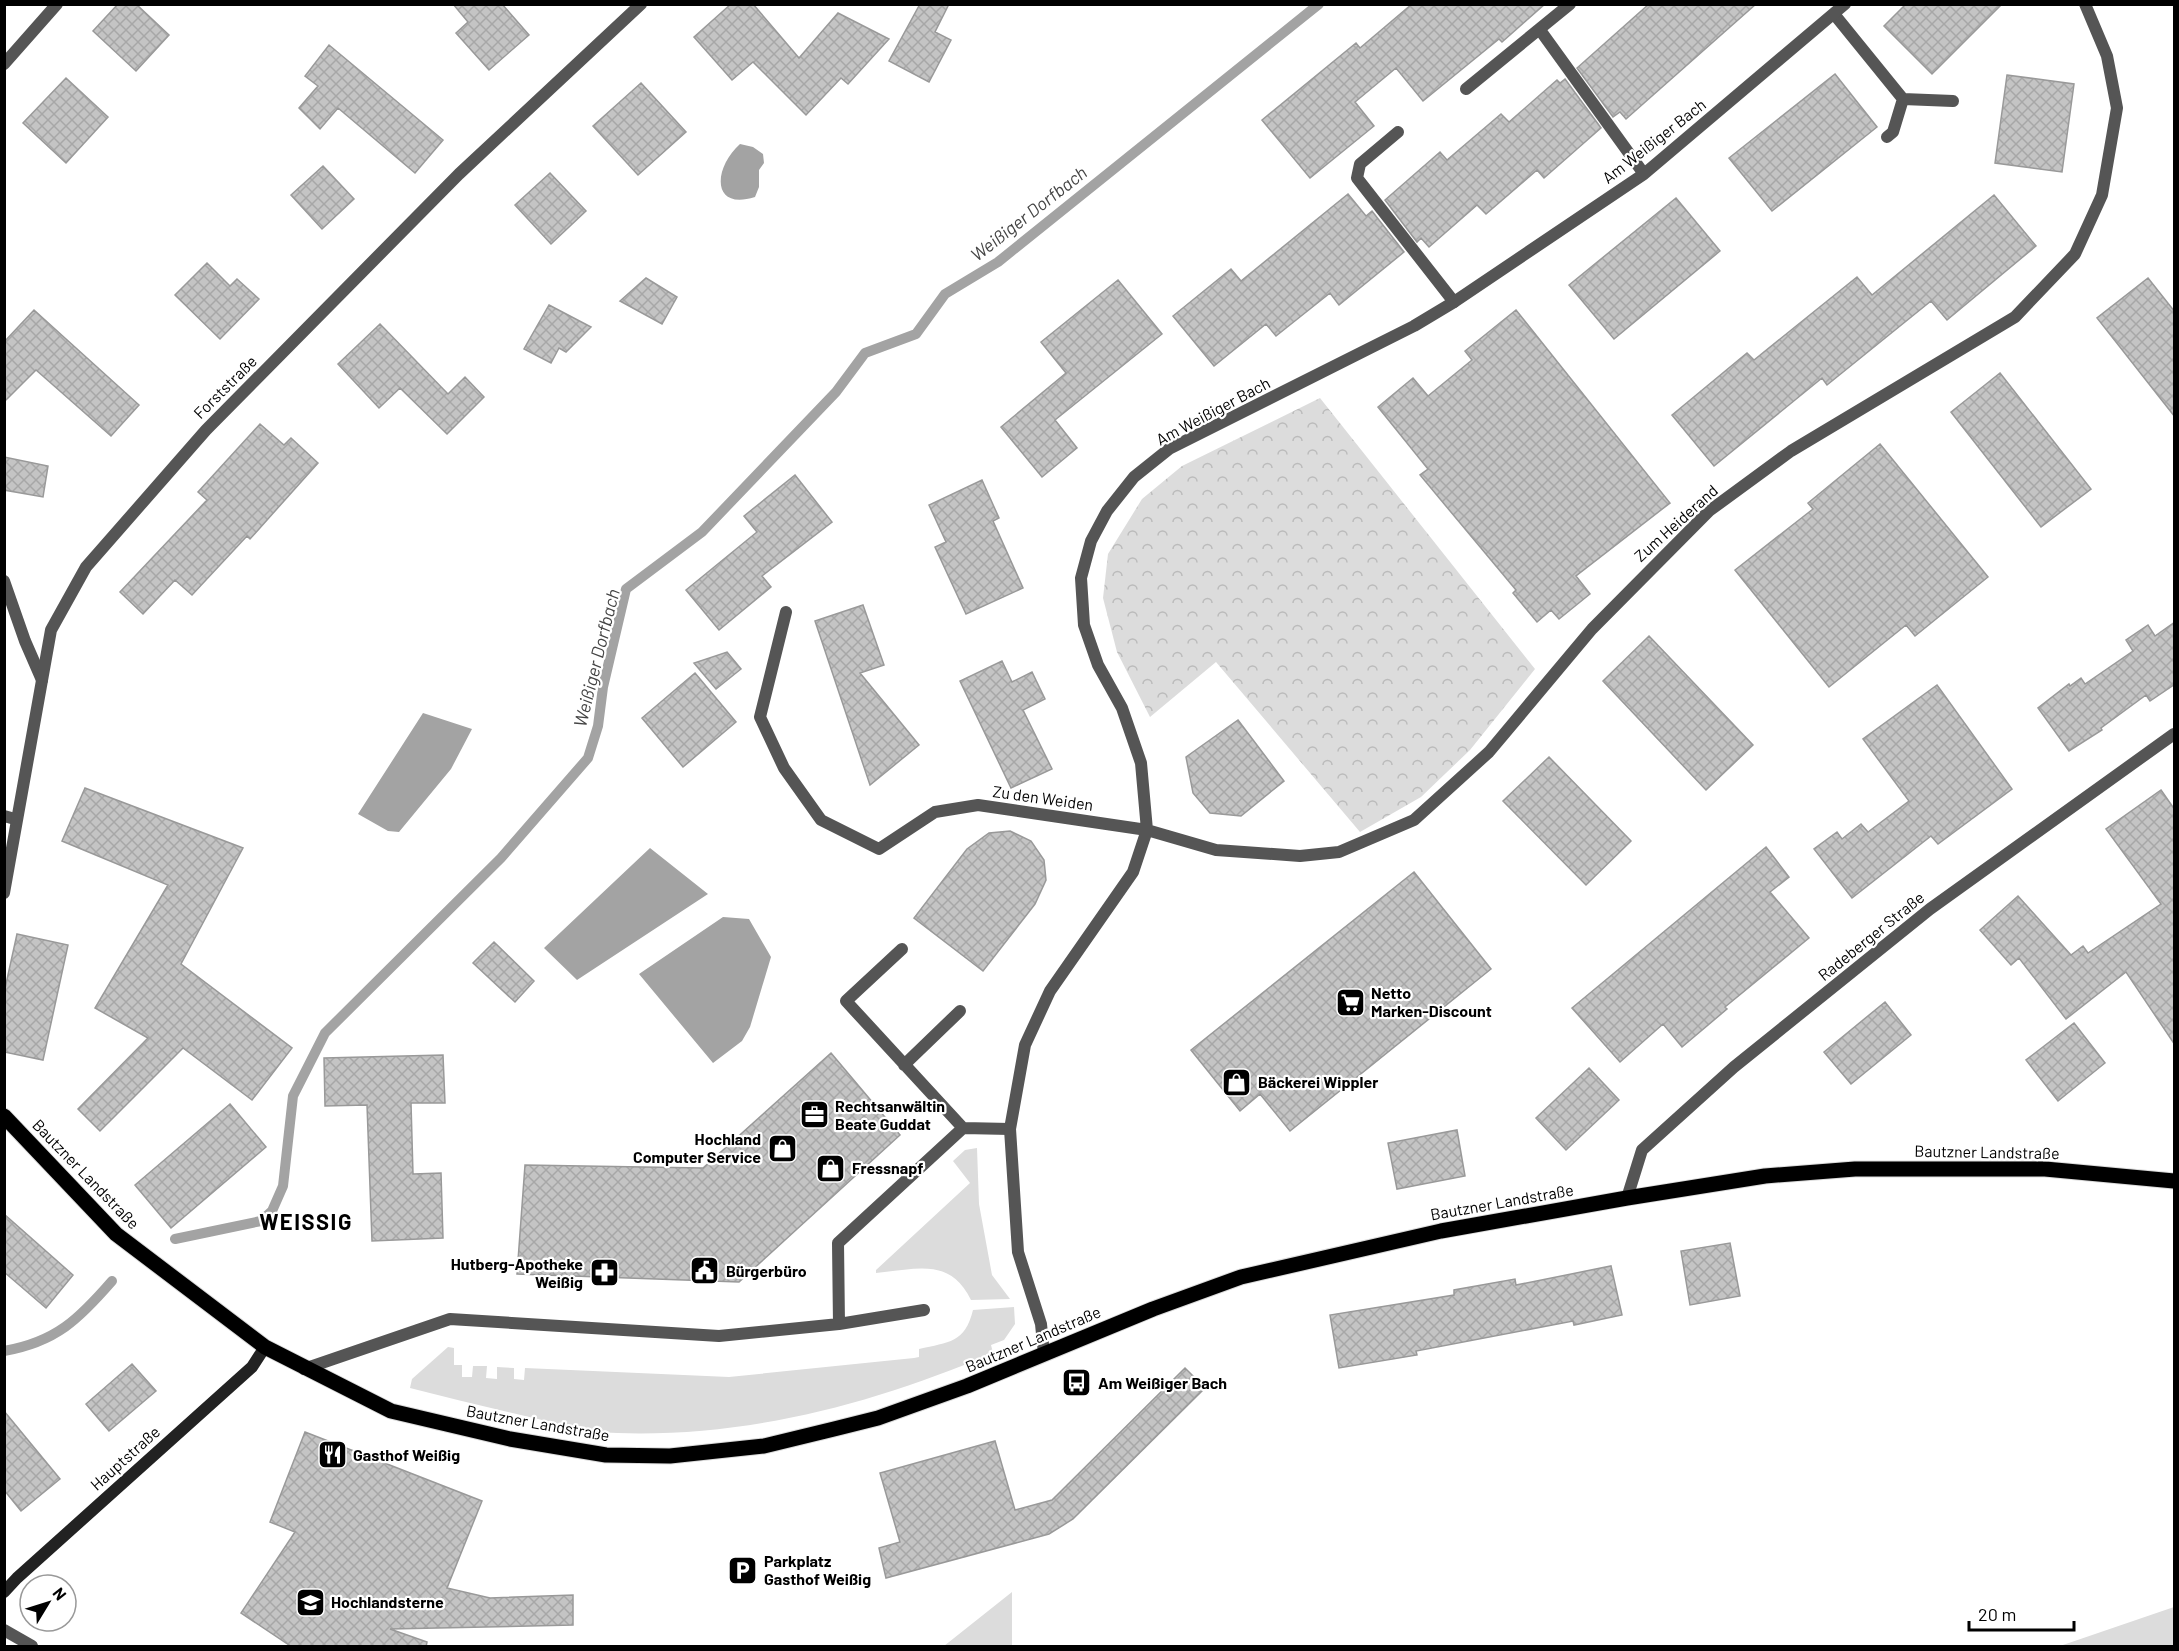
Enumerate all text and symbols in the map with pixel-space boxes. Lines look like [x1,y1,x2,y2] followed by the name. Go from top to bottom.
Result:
[1598,94,1709,187] street label: Am Weißiger Bach
[966,161,1091,265] water label: Weißiger Dorfbach
[189,351,260,422] street label: Forststraße
[1153,373,1273,449] street label: Am Weißiger Bach
[1630,480,1721,565] street label: Zum Heiderand
[568,586,624,729] water label: Weißiger Dorfbach
[992,781,1095,814] street label: Zu den Weiden
[1814,887,1927,984] street label: Radeberger Straße
[1371,983,1492,1020] place label: Netto Marken-Discount
[1334,986,1366,1018] supermarket icon: Netto Marken-Discount
[1221,1066,1253,1098] shop icon: Bäckerei Wippler
[1258,1072,1378,1091] place label: Bäckerei Wippler
[835,1096,945,1133] place label: Rechtsanwältin Beate Guddat
[798,1099,830,1131] office icon: Rechtsanwältin Beate Guddat
[29,1115,144,1232] street label: Bautzner Landstraße
[633,1129,761,1166] place label: Hochland Computer Service
[766,1132,798,1164] shop icon: Hochland Computer Service
[1914,1141,2060,1162] street label: Bautzner Landstraße
[815,1152,847,1184] shop icon: Fressnapf
[852,1158,923,1177] place label: Fressnapf
[1429,1180,1575,1223] street label: Bautzner Landstraße
[259,1208,353,1234] district label: WEISSIG
[451,1254,583,1291] place label: Hutberg-Apotheke Weißig
[689,1255,721,1287] public building icon: Bürgerbüro
[588,1257,620,1289] pharmacy icon: Hutberg-Apotheke Weißig
[726,1261,807,1280] place label: Bürgerbüro
[962,1301,1103,1376] street label: Bautzner Landstraße
[1061,1367,1093,1399] bus stop icon: Am Weißiger Bach
[1098,1373,1227,1392] place label: Am Weißiger Bach
[465,1401,611,1444] street label: Bautzner Landstraße
[86,1422,163,1494] street label: Hauptstraße
[316,1439,348,1471] restaurant icon: Gasthof Weißig
[353,1445,460,1464] place label: Gasthof Weißig
[764,1551,871,1588] place label: Parkplatz Gasthof Weißig
[727,1554,759,1586] parking icon: Parkplatz Gasthof Weißig
[18,1573,78,1633] north arrow
[49,1583,71,1603] text: N
[294,1586,326,1618] school or university icon: Hochlandsterne
[331,1592,444,1611] place label: Hochlandsterne
[1969,1594,2074,1632] scale bar
[1978,1603,2016,1625] text: 20 m

